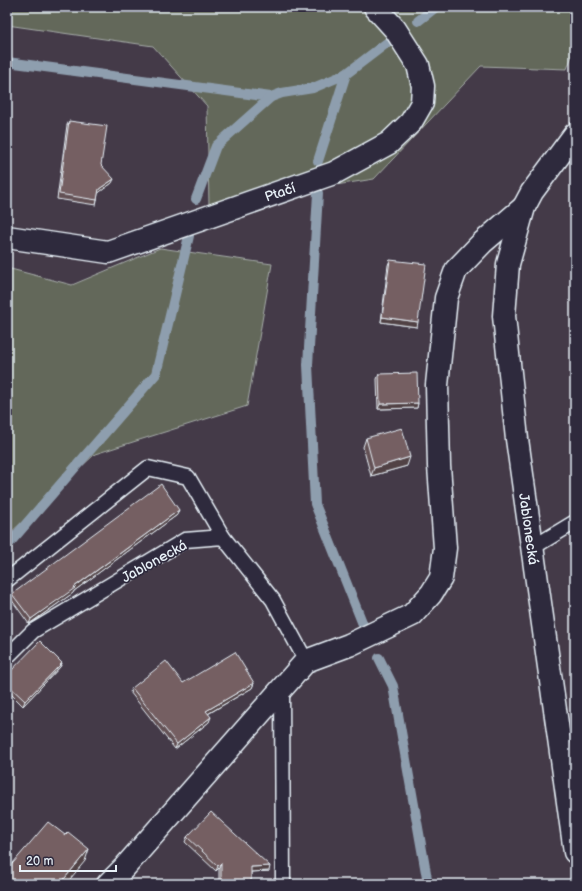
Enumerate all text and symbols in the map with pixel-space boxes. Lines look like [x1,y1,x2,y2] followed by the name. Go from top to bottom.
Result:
[263,179,298,206] street label: Ptačí
[515,492,542,566] street label: Jablonecká
[119,537,190,586] street label: Jablonecká
[20,847,116,873] scale bar
[26,854,53,869] text: 20 m

